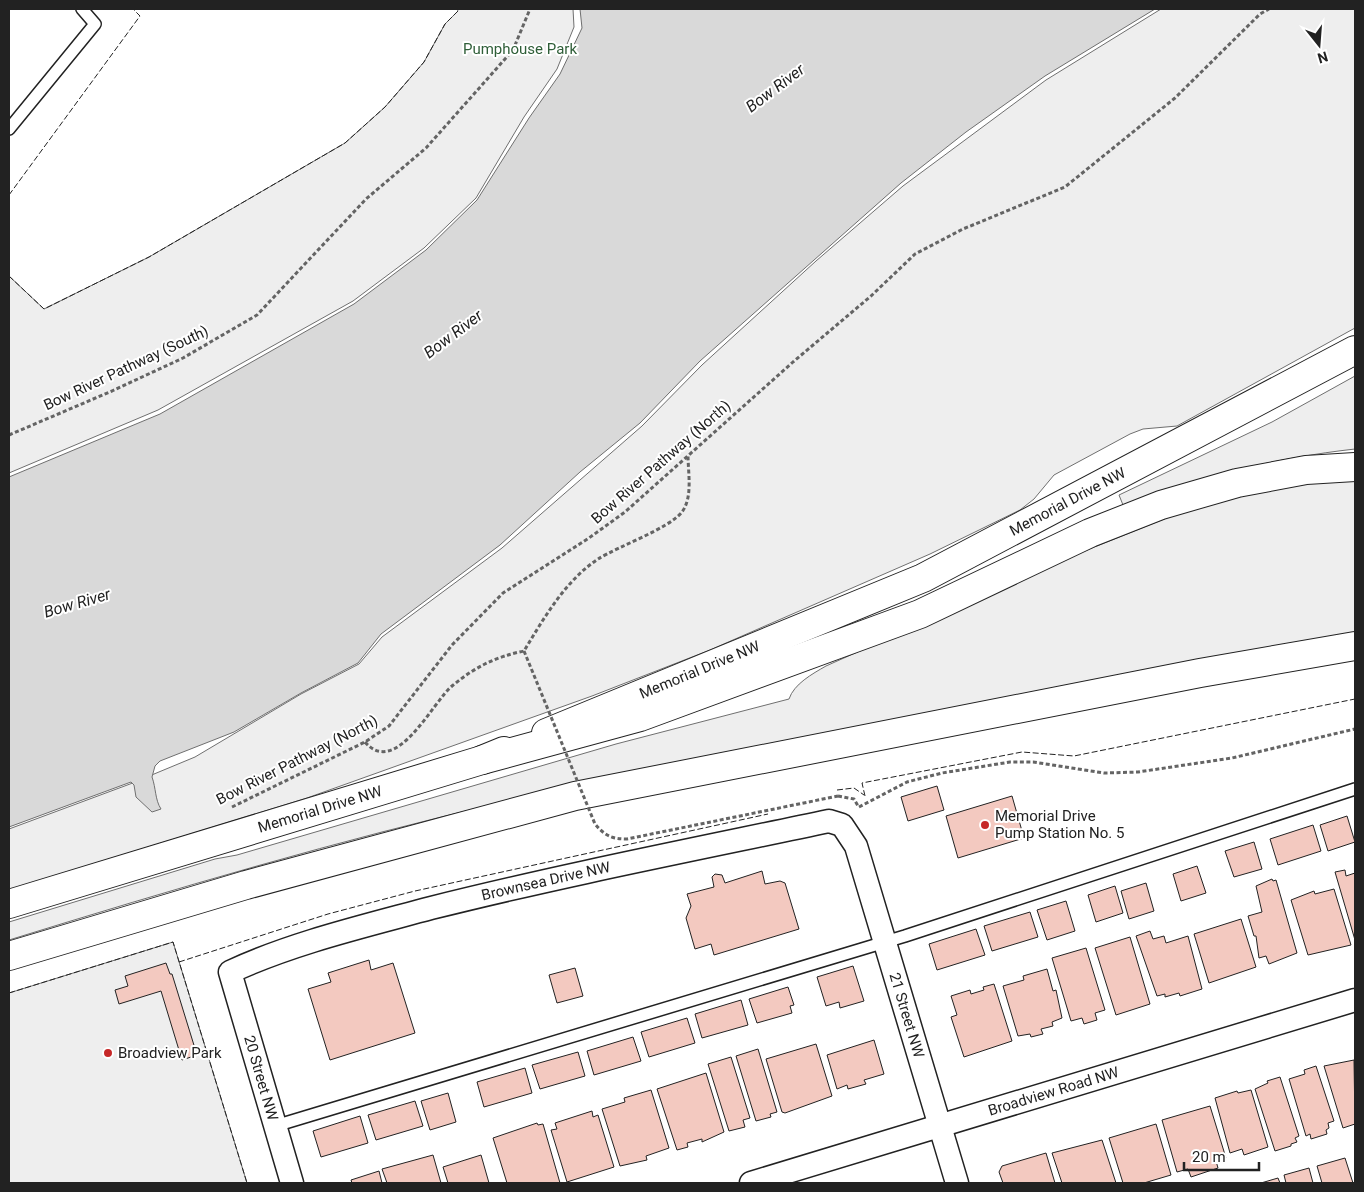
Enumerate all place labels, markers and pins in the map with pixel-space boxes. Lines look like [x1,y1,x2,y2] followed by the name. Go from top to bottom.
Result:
[995,807,1124,842] place label: Memorial Drive Pump Station No. 5
[979,819,991,831] marker: Memorial Drive Pump Station No. 5
[118,1044,222,1062] place label: Broadview Park
[102,1047,114,1059] marker: Broadview Park

